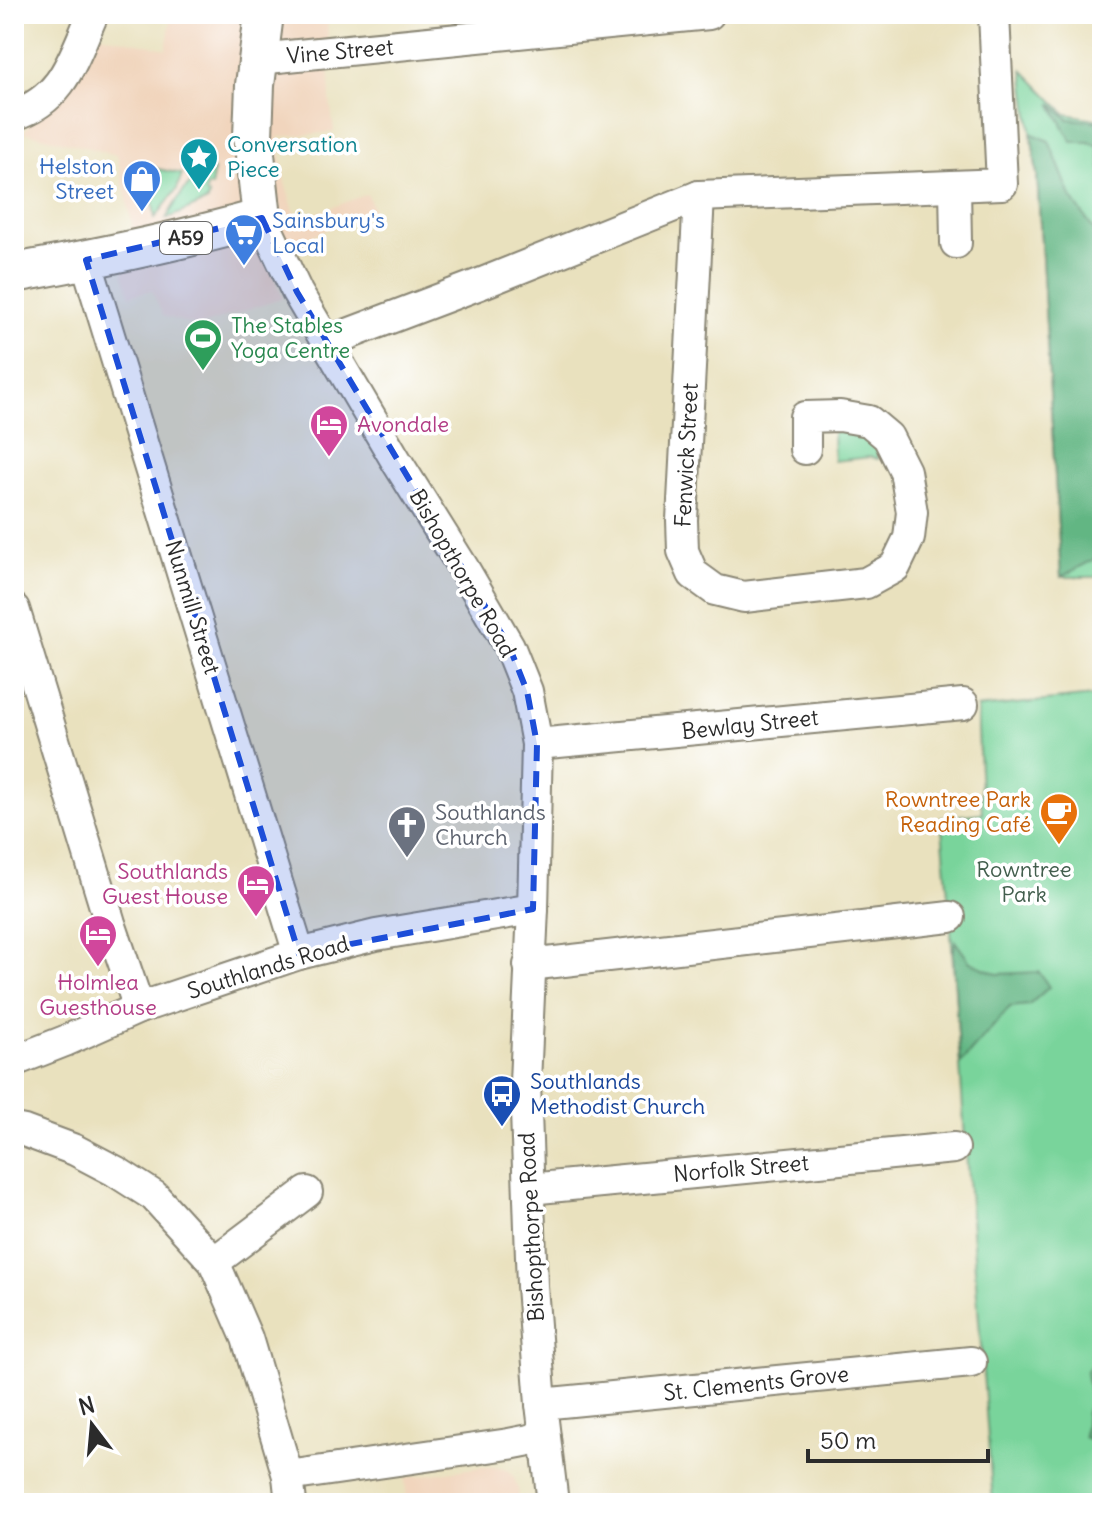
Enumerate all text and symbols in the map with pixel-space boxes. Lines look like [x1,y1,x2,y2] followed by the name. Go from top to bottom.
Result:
[285,32,395,70] street label: Vine Street
[227,130,358,183] place label: Conversation Piece
[178,136,220,191] place icon: Conversation Piece
[39,152,114,205] place label: Helston Street
[121,158,163,213] shop icon: Helston Street
[272,206,385,259] place label: Sainsbury's Local
[223,212,265,267] supermarket icon: Sainsbury's Local
[160,222,212,254] road number: A59
[231,311,350,364] place label: The Stables Yoga Centre
[182,317,224,372] sports icon: The Stables Yoga Centre
[668,382,704,528] street label: Fenwick Street
[308,403,350,458] hotel icon: Avondale
[357,410,449,438] place label: Avondale
[404,484,523,662] street label: Bishopthorpe Road
[159,537,227,677] street label: Nunmill Street
[680,703,820,745] street label: Bewlay Street
[885,785,1031,838] place label: Rowntree Park Reading Café
[1038,791,1080,846] cafe icon: Rowntree Park Reading Café
[435,798,546,851] place label: Southlands Church
[386,804,428,859] church icon: Southlands Church
[976,855,1072,908] park label: Rowntree Park
[102,857,228,910] place label: Southlands Guest House
[235,863,277,918] hotel icon: Southlands Guest House
[77,913,119,968] hotel icon: Holmlea Guesthouse
[184,929,352,1005] street label: Southlands Road
[39,968,157,1021] place label: Holmlea Guesthouse
[530,1067,705,1120] place label: Southlands Methodist Church
[481,1073,523,1128] bus stop icon: Southlands Methodist Church
[512,1132,550,1322] street label: Bishopthorpe Road
[672,1148,810,1188] street label: Norfolk Street
[662,1359,850,1407] street label: St. Clements Grove
[52,1385,132,1465] north arrow
[75,1390,98,1421] text: N
[808,1413,988,1463] scale bar
[820,1425,876,1455] text: 50 m

